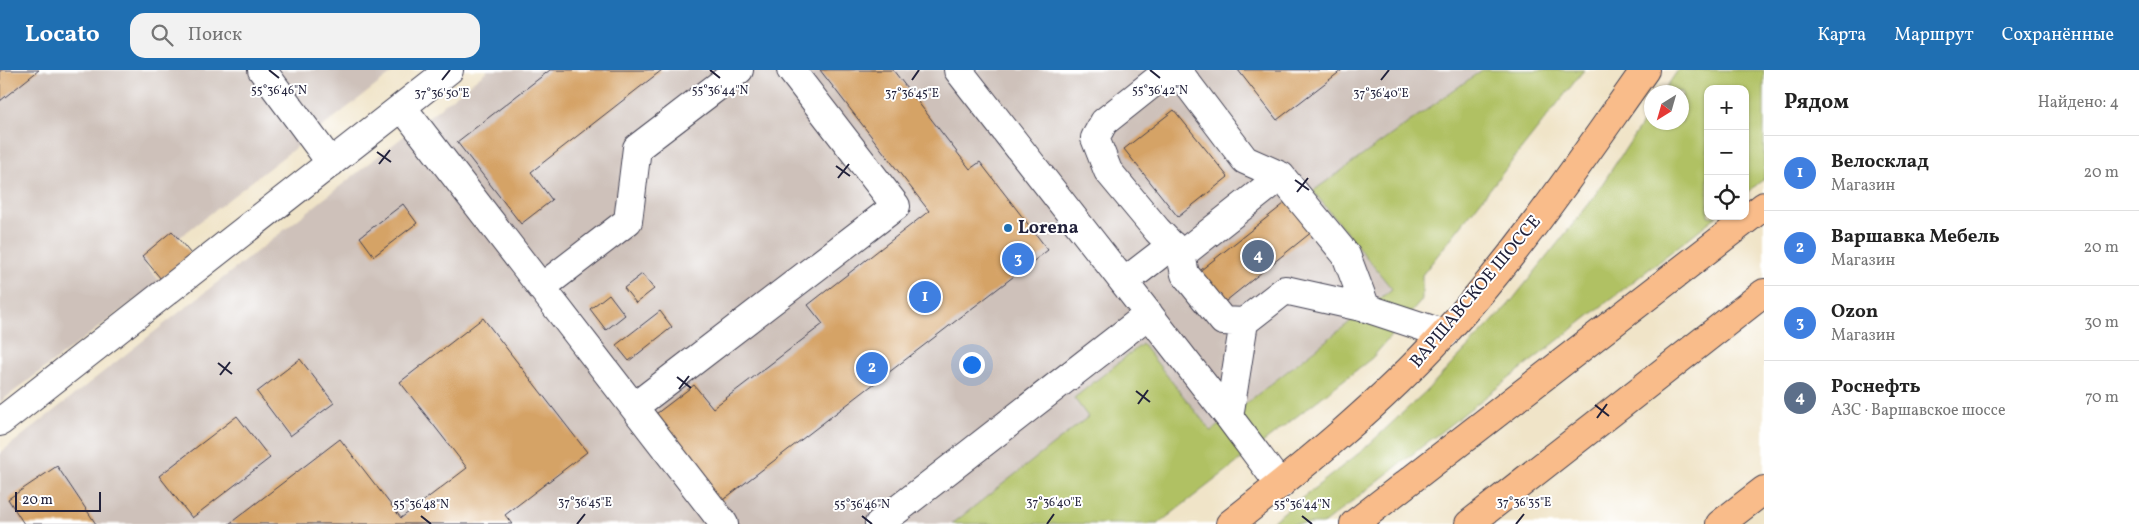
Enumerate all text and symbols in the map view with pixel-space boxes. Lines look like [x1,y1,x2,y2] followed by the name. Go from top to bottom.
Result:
[130,13,480,58] search box
[25,18,100,52] text: Locato
[148,21,176,49] icon: search
[188,22,242,48] text: Поиск
[1817,23,1866,48] text: Карта
[1894,23,1974,48] text: Маршрут
[2002,23,2114,48] text: Сохранённые
[251,83,307,99] text: 55°36'46"N
[692,83,748,99] text: 55°36'44"N
[1132,83,1188,99] text: 55°36'42"N
[1644,85,1689,130] north arrow
[1704,85,1749,220] map controls
[1704,85,1749,130] button: +
[415,86,469,102] text: 37°36'50"E
[885,86,939,102] text: 37°36'45"E
[1353,86,1409,102] text: 37°36'40"E
[1784,88,1849,117] text: Рядом
[2038,92,2119,114] text: Найдено: 4
[1704,130,1749,175] button: −
[1831,149,1929,175] text: Велосклад
[1797,162,1803,184] text: 1
[2084,162,2119,184] text: 20 m
[1704,175,1749,220] button: locate
[1831,175,1895,197] text: Магазин
[1405,210,1547,374] street label: ВАРШАВСКОЕ ШОССЕ
[1018,216,1079,241] place label: Lorena
[1002,222,1014,234] marker: Lorena
[1831,224,2000,250] text: Варшавка Мебель
[1242,237,1274,275] pin: 4
[1796,237,1804,259] text: 2
[2084,237,2119,259] text: 20 m
[1002,240,1034,278] pin: 3
[1831,250,1895,272] text: Магазин
[909,278,941,316] pin: 1
[1831,299,1878,325] text: Ozon
[1796,312,1804,334] text: 3
[2084,312,2119,334] text: 30 m
[1831,325,1895,347] text: Магазин
[856,349,888,387] pin: 2
[959,352,985,378] your location
[1831,374,1921,400] text: Роснефть
[1795,387,1805,409] text: 4
[2085,387,2119,409] text: 70 m
[1831,400,2005,422] text: АЗС · Варшавское шоссе
[15,489,101,512] scale bar
[22,491,53,510] text: 20 m
[558,495,612,511] text: 37°36'45"E
[1026,495,1082,511] text: 37°36'40"E
[1497,495,1551,511] text: 37°36'35"E
[393,497,449,513] text: 55°36'48"N
[834,497,890,513] text: 55°36'46"N
[1274,497,1330,513] text: 55°36'44"N

